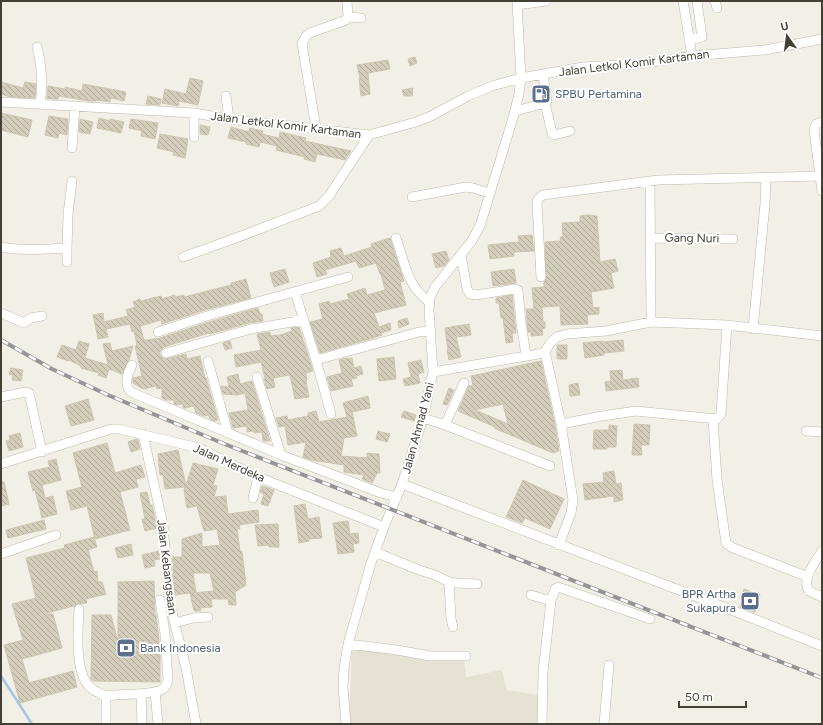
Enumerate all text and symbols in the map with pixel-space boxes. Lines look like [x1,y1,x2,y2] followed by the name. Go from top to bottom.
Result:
[767,16,807,56] north arrow
[779,19,790,34] text: U
[558,47,710,79] street label: Jalan Letkol Komir Kartaman
[530,83,552,105] fuel station icon: SPBU Pertamina
[555,87,642,101] place label: SPBU Pertamina
[210,109,362,141] street label: Jalan Letkol Komir Kartaman
[664,231,720,245] street label: Gang Nuri
[399,381,437,475] street label: Jalan Ahmad Yani
[191,441,267,485] street label: Jalan Merdeka
[154,519,180,616] street label: Jalan Kebangsaan
[682,587,736,615] place label: BPR Artha Sukapura
[739,590,761,612] bank icon: BPR Artha Sukapura
[115,637,137,659] bank icon: Bank Indonesia
[140,641,221,655] place label: Bank Indonesia
[679,683,746,709] scale bar
[685,690,713,704] text: 50 m

